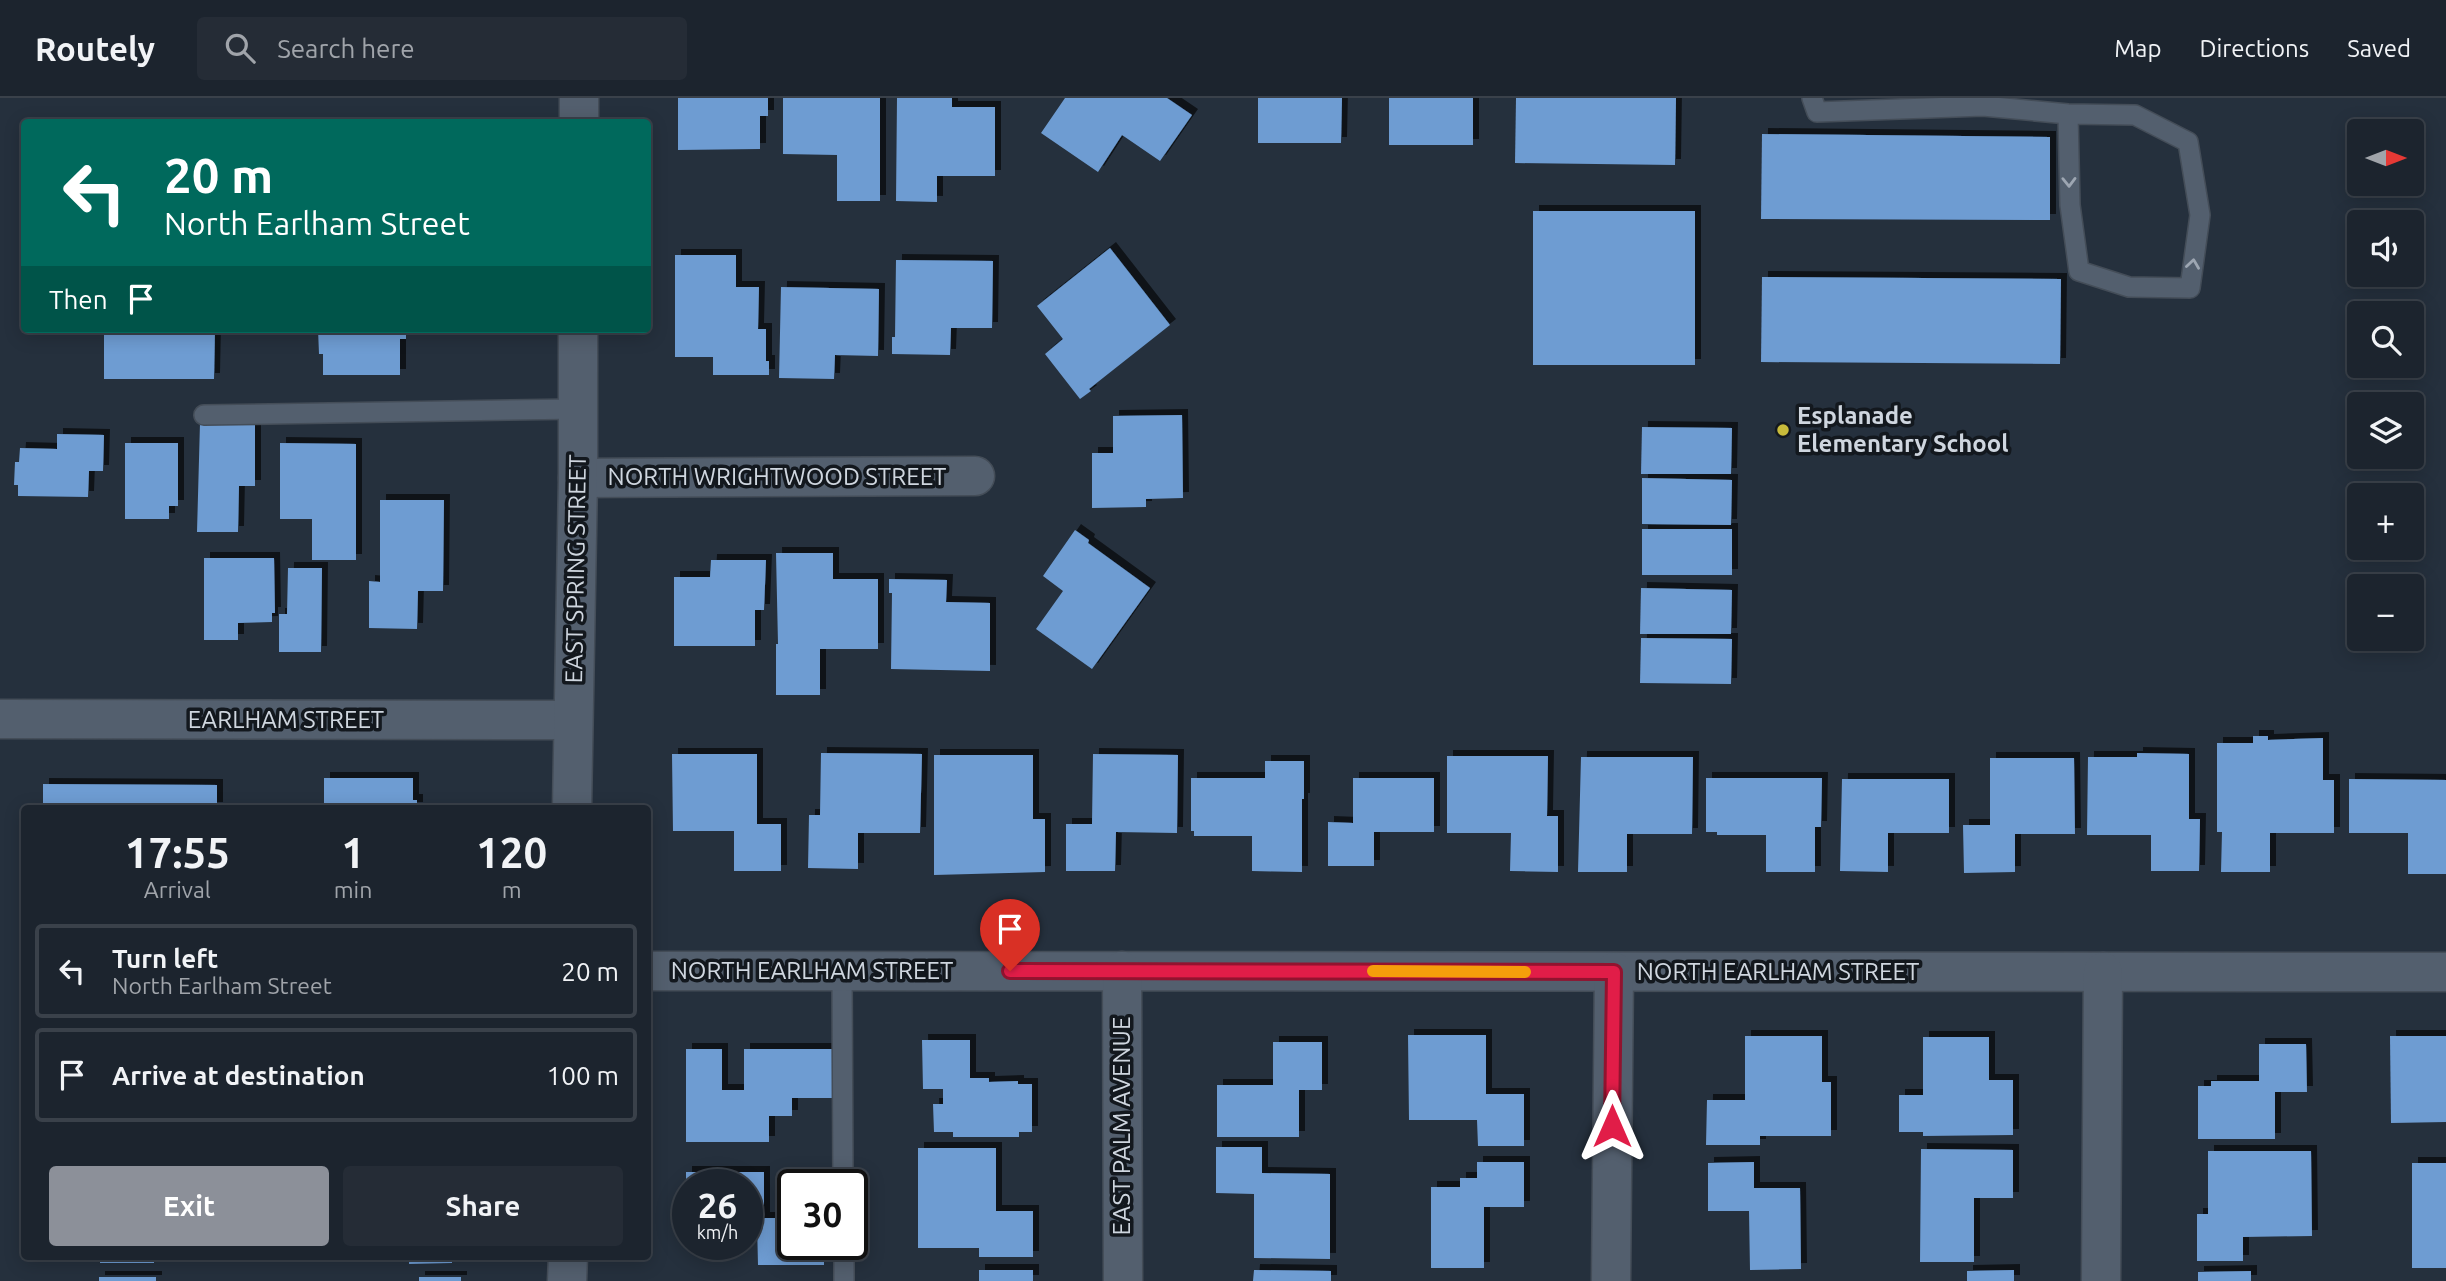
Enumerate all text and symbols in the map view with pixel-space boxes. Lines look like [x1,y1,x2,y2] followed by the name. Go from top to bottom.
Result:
[197,17,687,80] search box
[221,29,259,67] icon: search
[35,30,155,67] text: Routely
[277,34,415,63] text: Search here
[2114,35,2161,62] text: Map
[2199,35,2309,62] text: Directions
[2347,35,2411,62] text: Saved
[2347,119,2424,196] north arrow
[2347,119,2424,651] map controls
[49,147,140,238] icon: left
[164,147,273,202] text: 20 m
[2061,177,2077,188] one-way arrow
[164,205,470,241] text: North Earlham Street
[2347,210,2424,287] button: sound
[2185,259,2200,270] one-way arrow
[122,280,160,318] icon: arrive
[49,285,108,314] text: Then
[2347,301,2424,378] button: search
[2347,392,2424,469] button: layers
[1797,402,2009,457] place label: Esplanade Elementary School
[1775,422,1791,438] marker: Esplanade Elementary School
[560,454,591,684] street label: EAST SPRING STREET
[608,463,946,490] street label: NORTH WRIGHTWOOD STREET
[2347,483,2424,560] button: +
[2347,574,2424,651] button: −
[188,706,384,733] street label: EARLHAM STREET
[125,829,230,876] text: 17:55
[341,829,365,876] text: 1
[476,829,547,876] text: 120
[144,877,211,902] text: Arrival
[334,877,372,902] text: min
[502,877,522,902] text: m
[980,899,1040,971] pin
[991,910,1029,948] icon: arrive
[112,944,218,973] text: Turn left
[53,952,91,990] icon: left
[561,957,619,986] text: 20 m
[671,957,953,984] street label: NORTH EARLHAM STREET
[1637,958,1919,985] street label: NORTH EARLHAM STREET
[112,973,332,998] text: North Earlham Street
[1108,1017,1135,1235] street label: EAST PALM AVENUE
[53,1056,91,1094] icon: arrive
[112,1061,365,1090] text: Arrive at destination
[547,1061,619,1090] text: 100 m
[1575,1089,1649,1163] position arrow
[49,1166,329,1246] button: Exit
[343,1166,623,1246] button: Share
[777,1169,868,1260] speed limit sign: 30
[698,1185,737,1225] text: 26
[697,1222,738,1242] text: km/h

